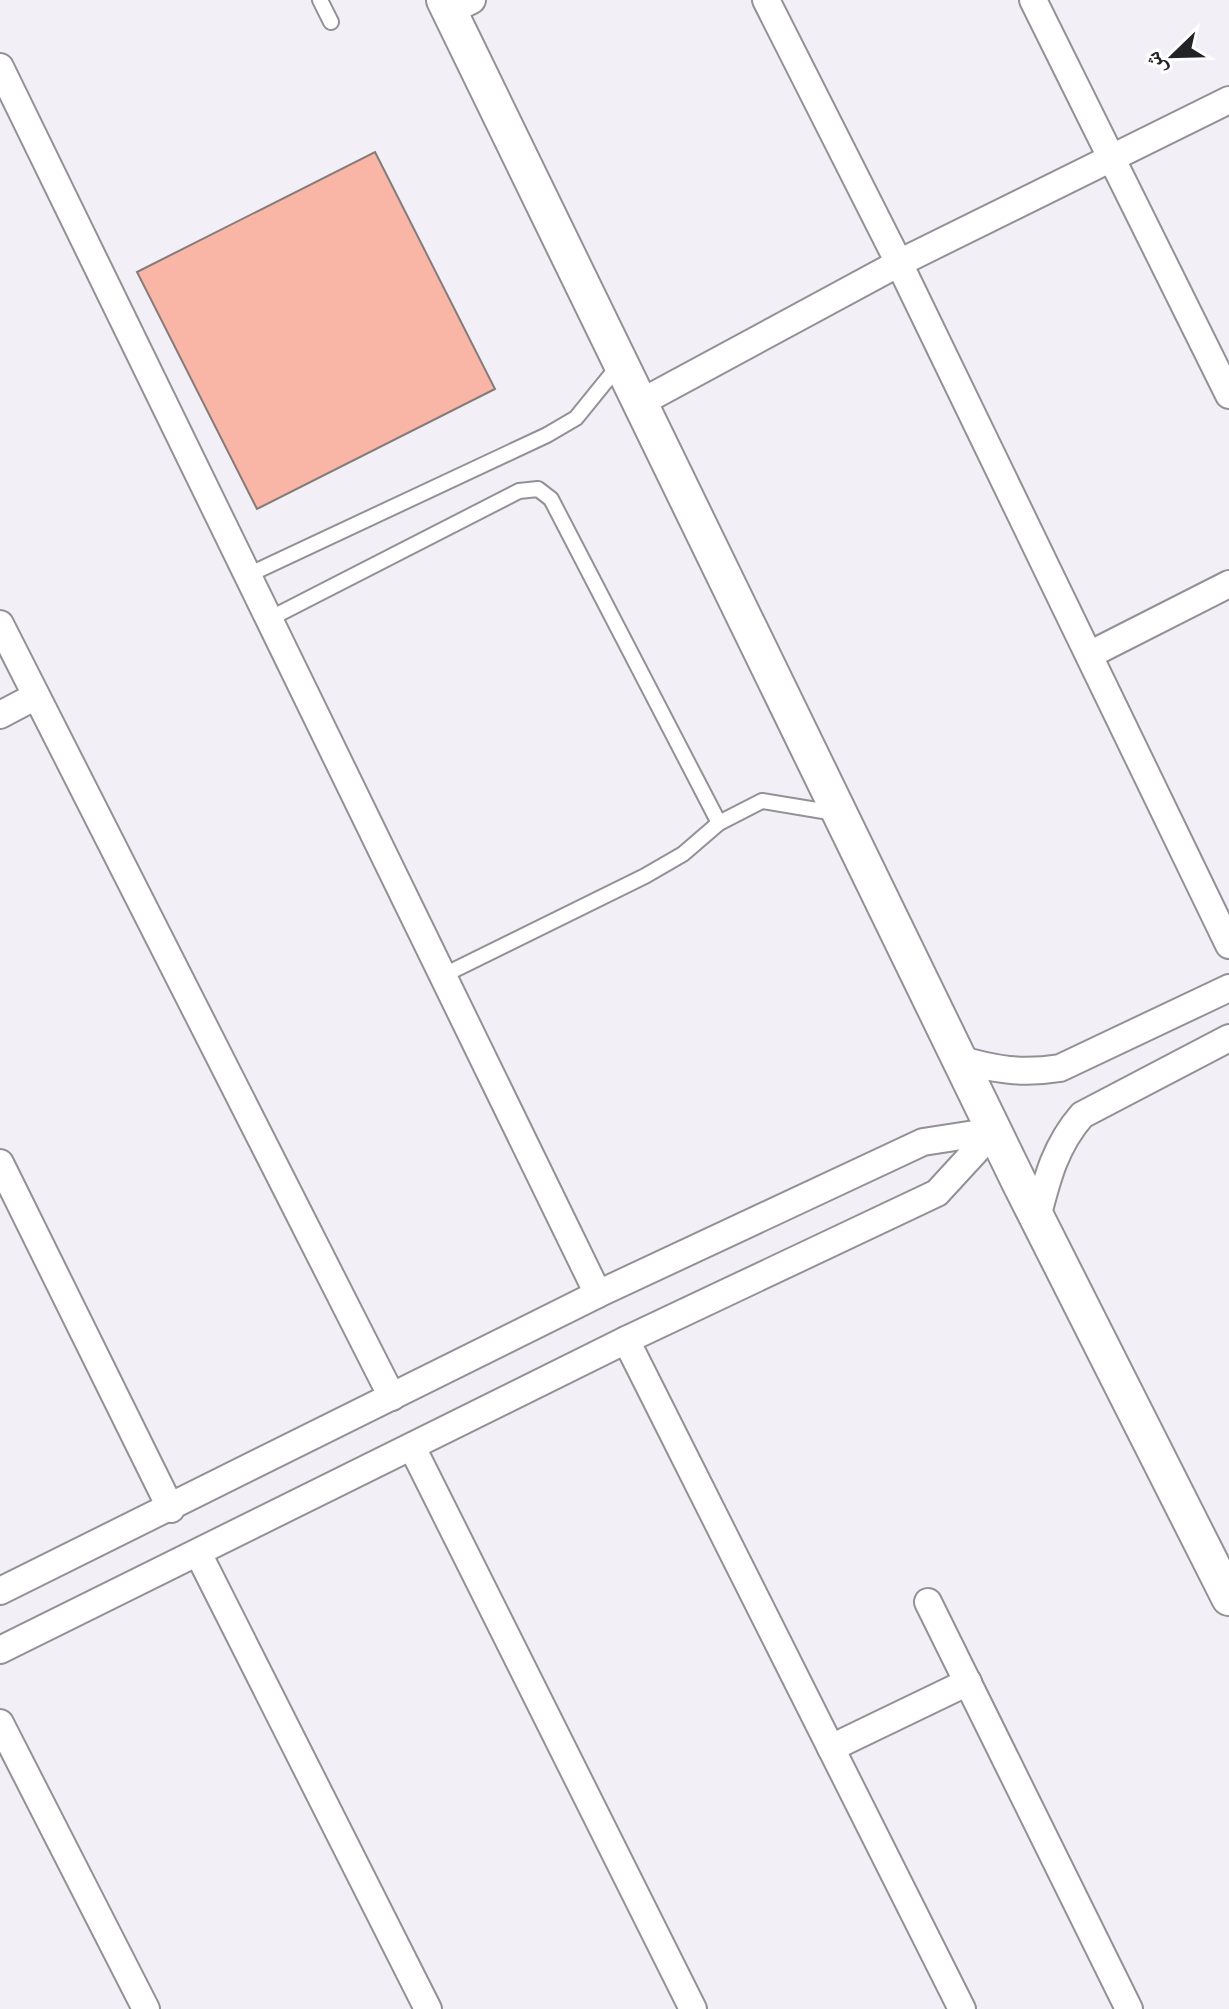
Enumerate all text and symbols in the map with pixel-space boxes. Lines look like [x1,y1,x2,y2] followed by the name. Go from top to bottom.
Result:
[1133,16,1213,96] north arrow
[1139,48,1172,79] text: ش

